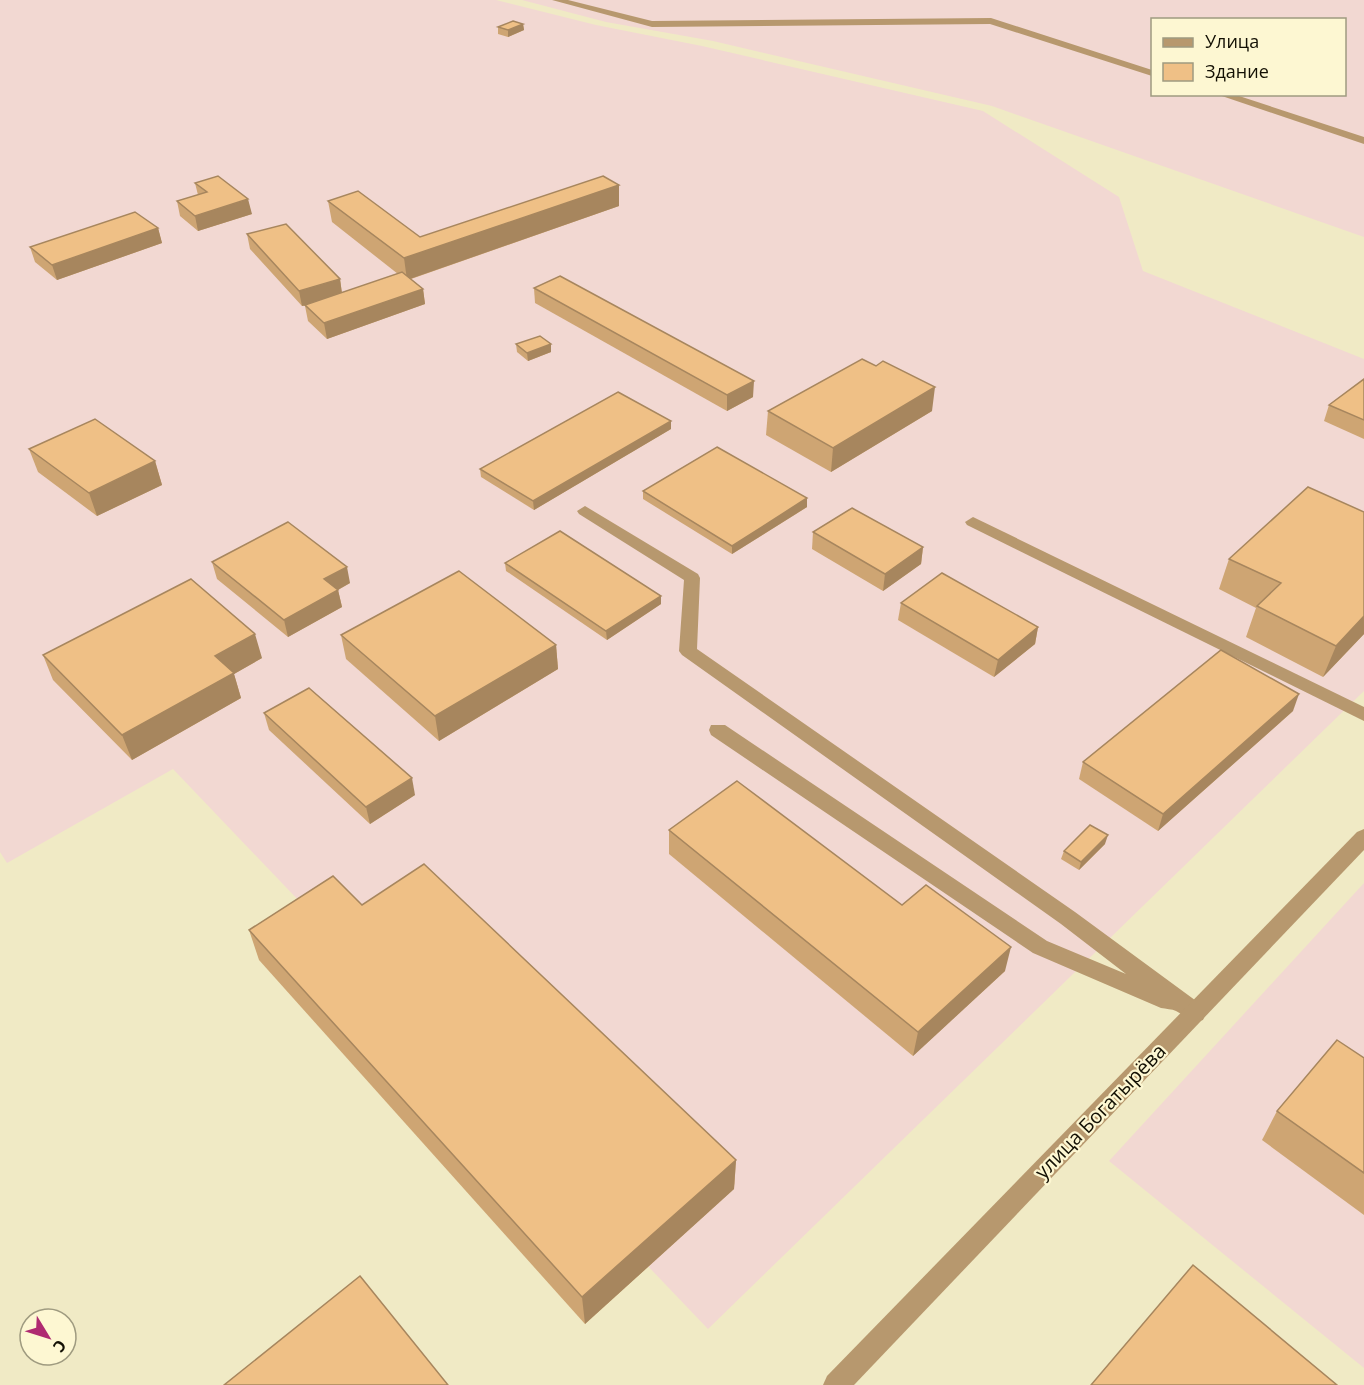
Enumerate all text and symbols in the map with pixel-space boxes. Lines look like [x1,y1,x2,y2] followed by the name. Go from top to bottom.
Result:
[1151,18,1346,96] legend
[1205,29,1259,53] text: Улица
[1205,59,1269,83] text: Здание
[1029,1038,1171,1184] street label: улица Богатырёва
[18,1307,78,1367] north arrow
[48,1335,72,1357] text: С

